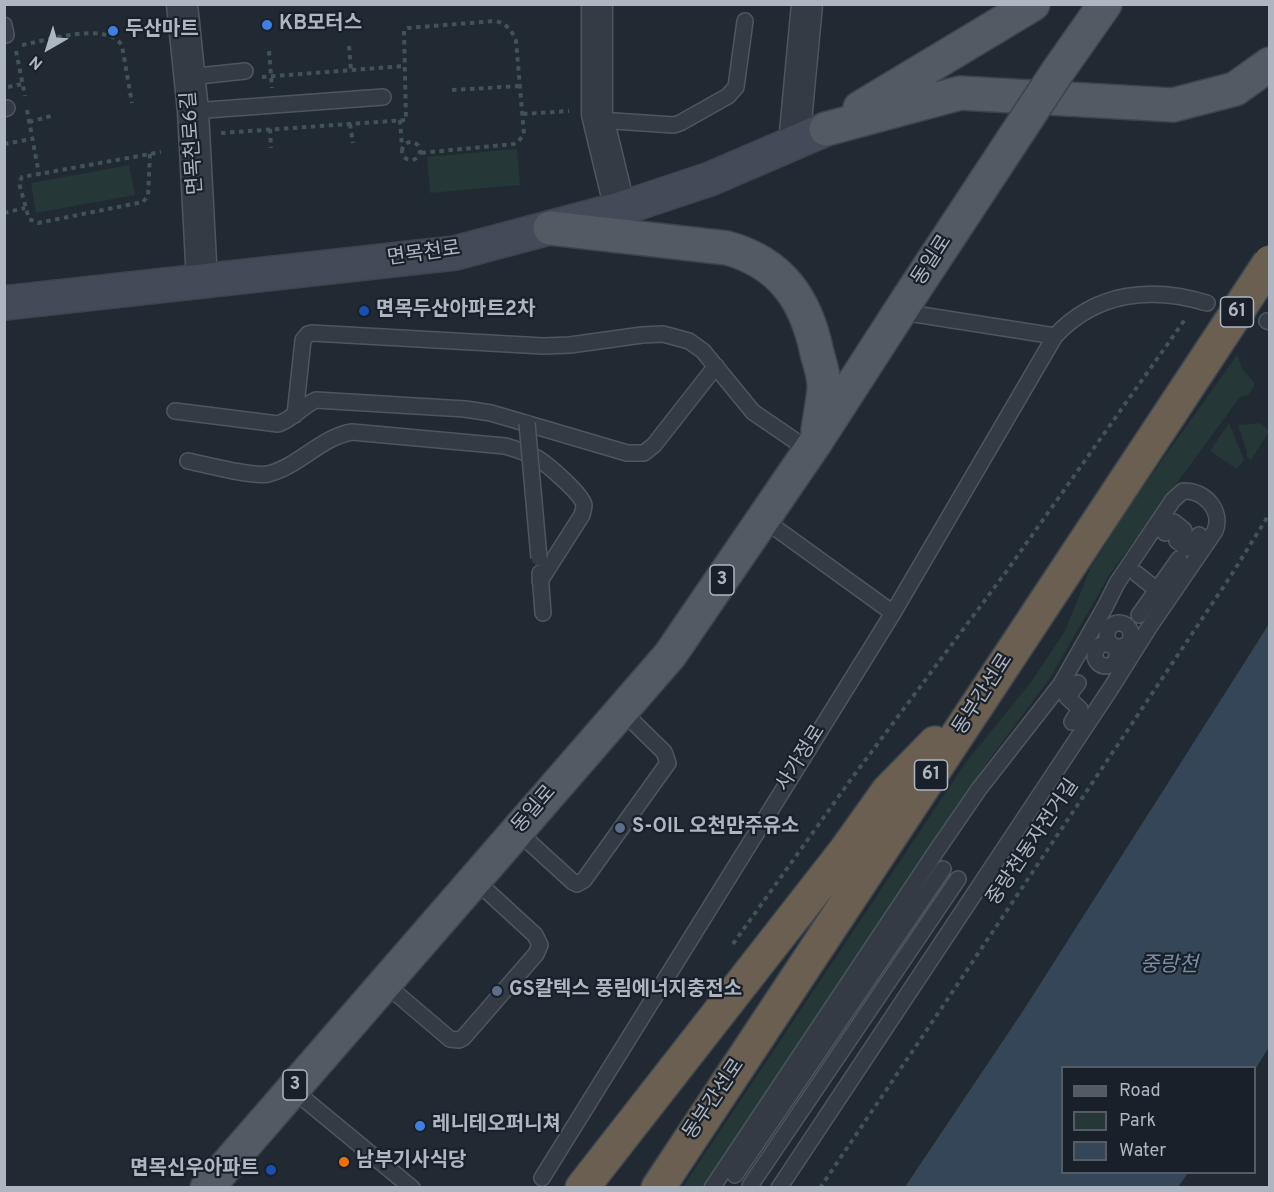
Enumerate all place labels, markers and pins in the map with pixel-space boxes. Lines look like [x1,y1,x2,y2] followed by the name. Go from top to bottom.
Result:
[279,13,362,37] place label: KB모터스
[260,18,274,32] marker: KB모터스
[125,19,199,43] place label: 두산마트
[106,24,120,38] marker: 두산마트
[376,299,535,323] place label: 면목두산아파트2차
[357,304,371,318] marker: 면목두산아파트2차
[632,816,800,840] place label: S-OIL 오천만주유소
[613,821,627,835] marker: S-OIL 오천만주유소
[509,979,742,1003] place label: GS칼텍스 풍림에너지충전소
[490,984,504,998] marker: GS칼텍스 풍림에너지충전소
[432,1114,561,1138] place label: 레니테오퍼니쳐
[413,1119,427,1133] marker: 레니테오퍼니쳐
[356,1150,466,1174] place label: 남부기사식당
[337,1155,351,1169] marker: 남부기사식당
[130,1158,259,1182] place label: 면목신우아파트
[264,1163,278,1177] marker: 면목신우아파트

